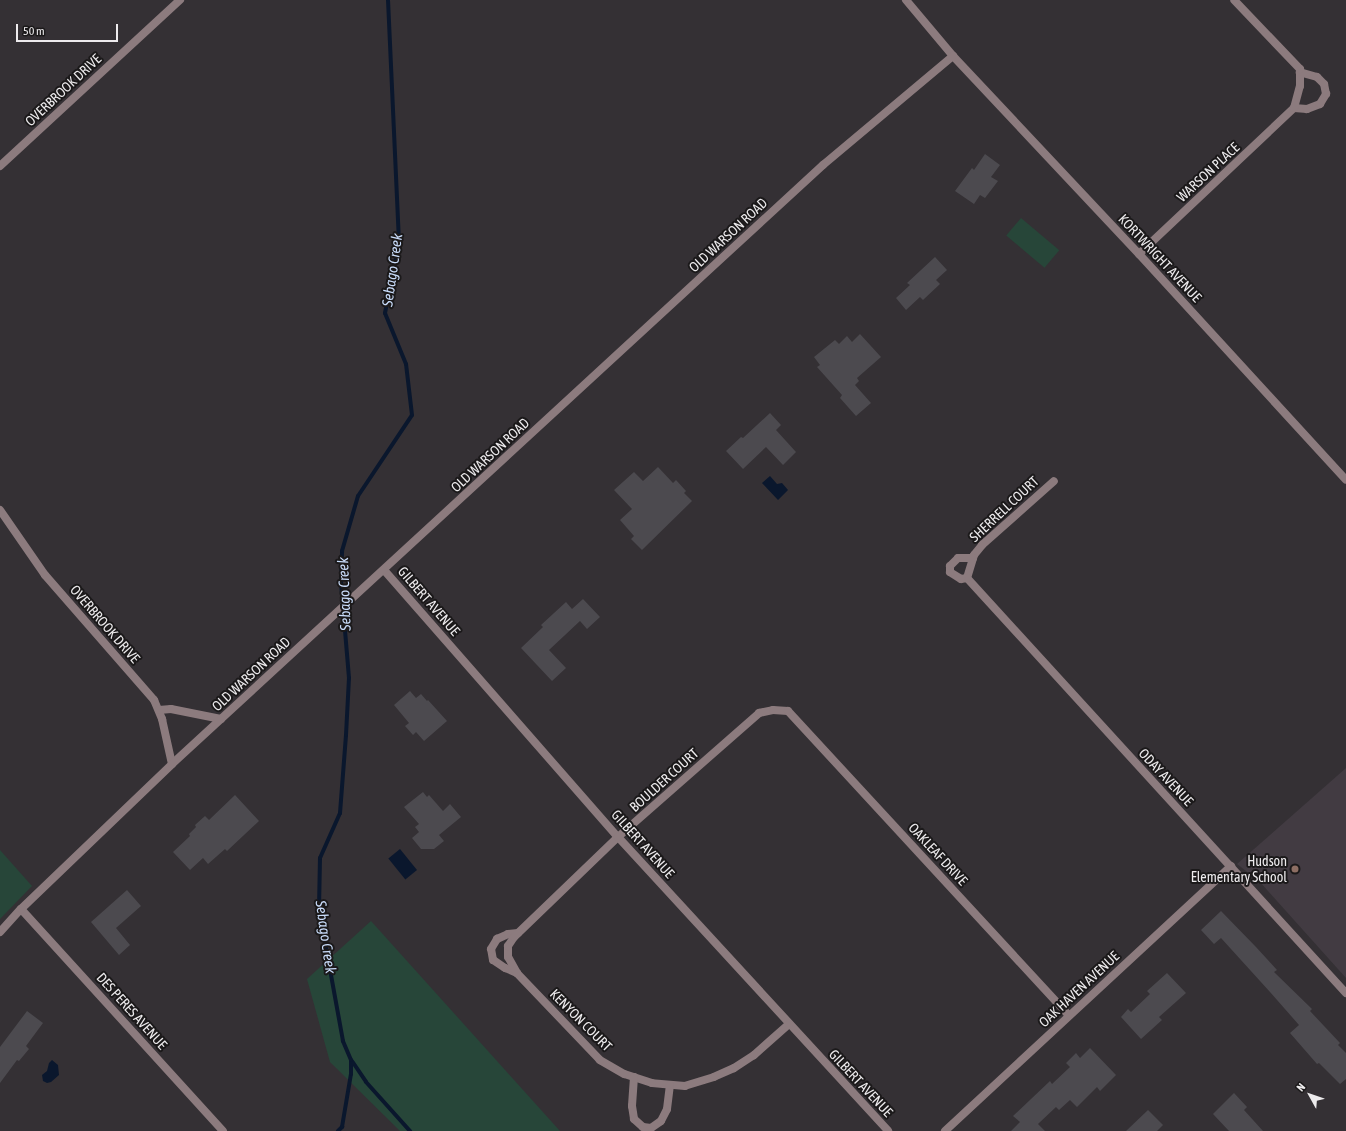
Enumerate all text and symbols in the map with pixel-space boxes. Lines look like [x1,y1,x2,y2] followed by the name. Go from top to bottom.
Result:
[18,16,120,42] scale bar
[23,24,45,38] text: 50 m
[22,51,104,129] street label: OVERBROOK DRIVE
[1173,139,1243,205] street label: WARSON PLACE
[685,194,771,276] street label: OLD WARSON ROAD
[1115,211,1205,305] street label: KORTWRIGHT AVENUE
[378,232,406,308] water label: Sebago Creek
[447,414,533,496] street label: OLD WARSON ROAD
[966,473,1042,545] street label: SHERRELL COURT
[334,557,354,631] water label: Sebago Creek
[394,563,464,639] street label: GILBERT AVENUE
[67,582,143,666] street label: OVERBROOK DRIVE
[208,633,294,715] street label: OLD WARSON ROAD
[626,745,702,815] street label: BOULDER COURT
[1135,745,1197,809] street label: ODAY AVENUE
[608,806,678,882] street label: GILBERT AVENUE
[905,819,971,889] street label: OAKLEAF DRIVE
[1191,853,1287,886] place label: Hudson Elementary School
[1290,864,1300,874] marker: Hudson Elementary School
[312,899,340,975] water label: Sebago Creek
[1035,948,1123,1030] street label: OAK HAVEN AVENUE
[93,969,171,1053] street label: DES PERES AVENUE
[546,985,616,1055] street label: KENYON COURT
[826,1046,896,1120] street label: GILBERT AVENUE
[1290,1075,1330,1115] north arrow
[1294,1081,1307,1094] text: N

